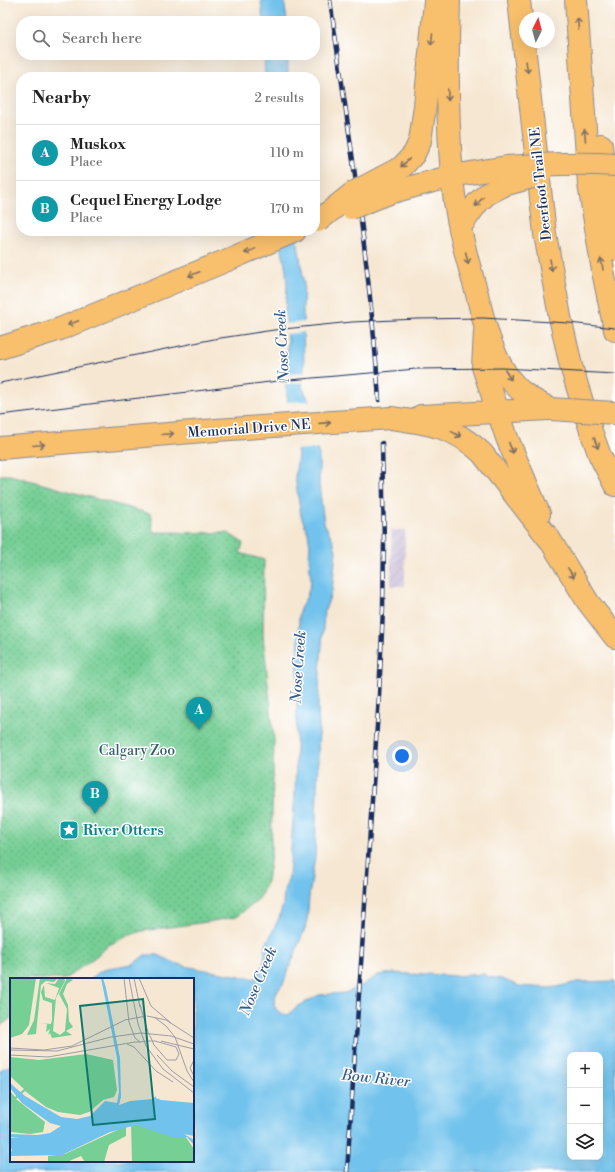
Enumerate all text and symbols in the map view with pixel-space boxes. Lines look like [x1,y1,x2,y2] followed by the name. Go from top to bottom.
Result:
[519,12,555,48] north arrow
[16,16,320,60] search box
[574,18,581,31] one-way arrow
[30,27,52,49] icon: search
[62,29,142,48] text: Search here
[428,32,435,45] one-way arrow
[523,60,531,73] one-way arrow
[32,87,91,109] text: Nearby
[445,88,452,101] one-way arrow
[255,90,304,106] text: 2 results
[526,126,556,241] street label: Deerfoot Trail NE
[581,129,588,142] one-way arrow
[70,135,126,154] text: Muskox
[40,145,50,161] text: A
[270,145,304,161] text: 110 m
[70,154,102,170] text: Place
[400,158,410,168] one-way arrow
[70,191,222,210] text: Cequel Energy Lodge
[474,197,483,207] one-way arrow
[40,201,50,217] text: B
[270,201,304,217] text: 170 m
[70,210,102,226] text: Place
[244,248,256,255] one-way arrow
[464,251,472,264] one-way arrow
[547,258,555,271] one-way arrow
[597,258,605,271] one-way arrow
[188,271,200,279] one-way arrow
[271,309,294,384] water label: Nose Creek
[68,320,80,328] one-way arrow
[504,369,512,381] one-way arrow
[187,416,311,442] street label: Memorial Drive NE
[318,419,331,426] one-way arrow
[161,430,174,438] one-way arrow
[449,430,461,438] one-way arrow
[592,437,600,449] one-way arrow
[32,441,45,448] one-way arrow
[507,441,515,453] one-way arrow
[567,567,575,579] one-way arrow
[286,630,311,705] water label: Nose Creek
[186,697,212,730] pin: A
[99,742,175,760] park label: Calgary Zoo
[392,746,412,766] your location
[82,781,108,814] pin: B
[58,819,80,841] place icon: River Otters
[83,822,163,840] place label: River Otters
[235,944,282,1019] water label: Nose Creek
[10,978,194,1162] inset map
[567,1052,603,1160] map controls
[567,1052,603,1088] button: +
[340,1065,412,1092] water label: Bow River
[567,1088,603,1124] button: −
[567,1124,603,1160] button: layers

